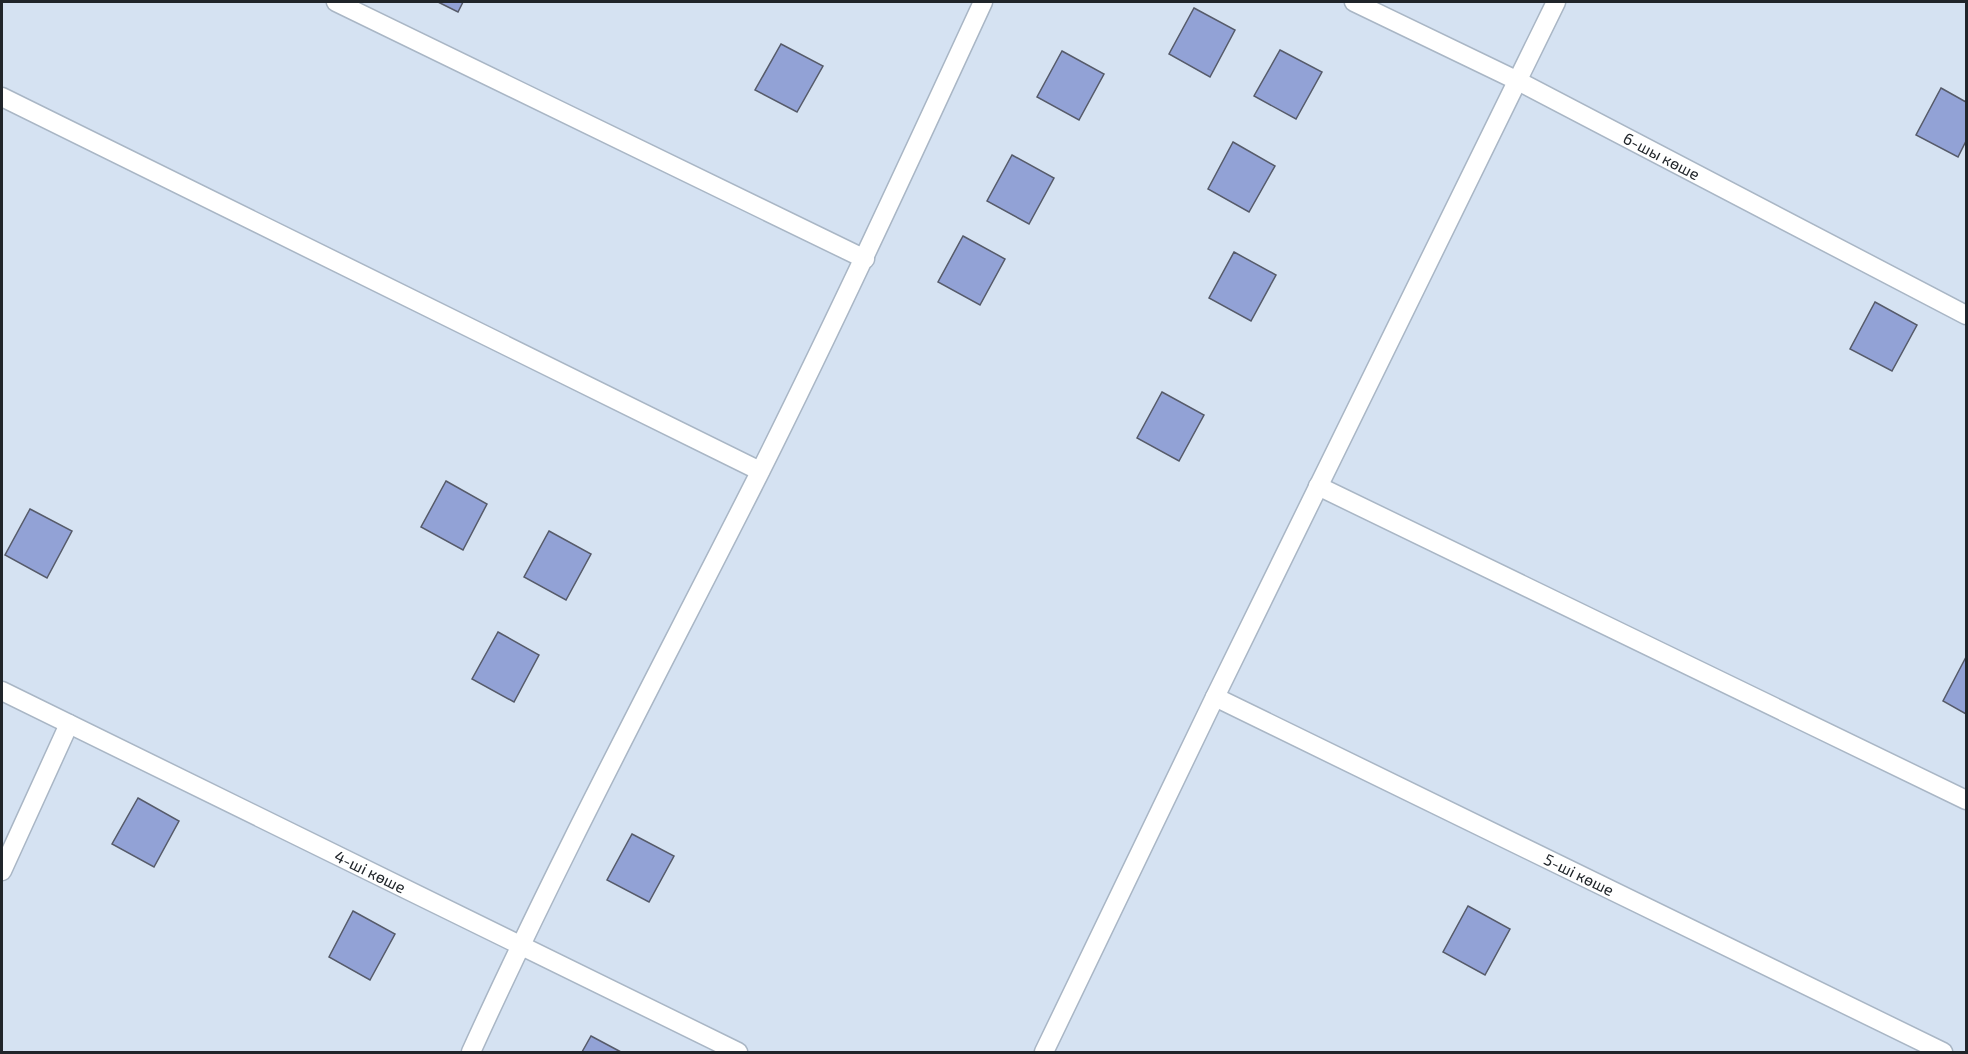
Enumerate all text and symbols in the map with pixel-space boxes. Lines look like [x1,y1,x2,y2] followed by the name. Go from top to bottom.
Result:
[1620,128,1703,183] street label: 6-шы көше
[332,846,409,897] street label: 4-ші көше
[1541,849,1617,899] street label: 5-ші көше

